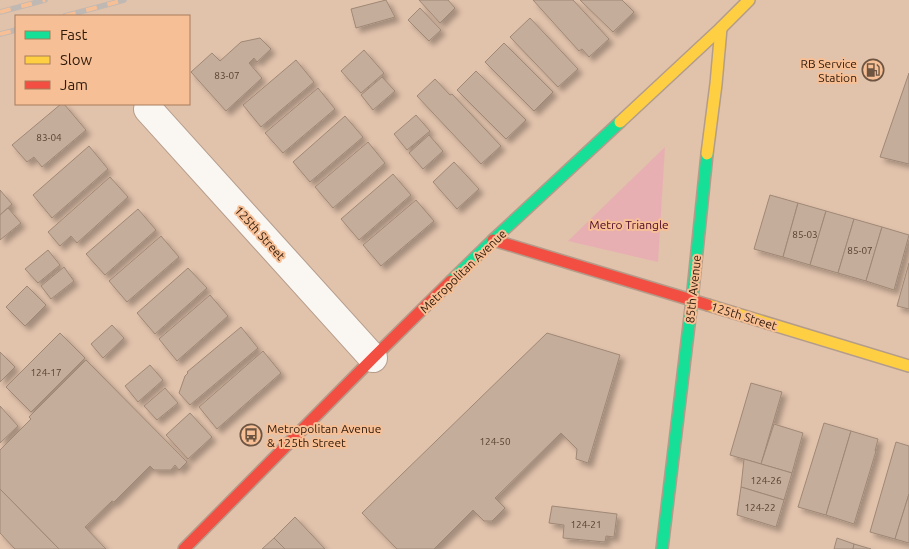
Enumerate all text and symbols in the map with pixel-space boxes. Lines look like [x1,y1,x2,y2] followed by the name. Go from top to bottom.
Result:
[15,15,190,105] legend
[60,26,88,43] text: Fast
[60,51,93,68] text: Slow
[800,57,857,84] place label: RB Service Station
[861,58,885,82] fuel station icon: RB Service Station
[214,70,240,81] house number: 83-07
[60,76,88,93] text: Jam
[36,132,62,143] house number: 83-04
[232,203,288,263] street label: 125th Street
[589,218,669,231] park label: Metro Triangle
[417,227,509,315] street label: Metropolitan Avenue
[792,229,818,240] house number: 85-03
[847,245,873,256] house number: 85-07
[683,254,703,324] street label: 85th Avenue
[710,300,779,332] street label: 125th Street
[30,367,62,378] house number: 124-17
[267,422,381,449] place label: Metropolitan Avenue & 125th Street
[239,423,263,447] bus stop icon: Metropolitan Avenue & 125th Street
[479,436,511,447] house number: 124-50
[750,475,782,486] house number: 124-26
[744,502,776,513] house number: 124-22
[570,519,602,530] house number: 124-21

